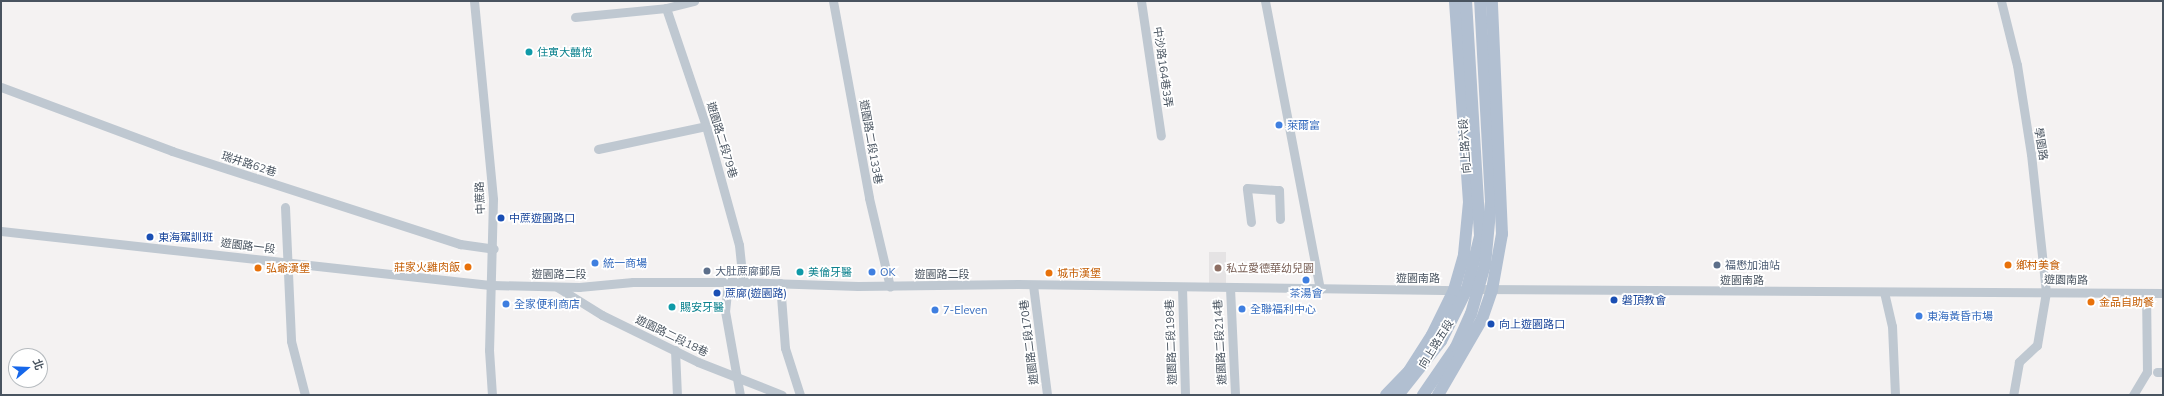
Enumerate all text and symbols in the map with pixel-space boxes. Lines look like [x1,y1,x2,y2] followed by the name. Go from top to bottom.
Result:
[1151,26,1175,108] street label: 中沙路164巷3弄
[537,45,592,59] place label: 住寅大囍悅
[524,47,534,57] marker: 住寅大囍悅
[857,99,885,185] street label: 遊園路二段133巷
[704,100,740,180] street label: 遊園路二段79巷
[1287,118,1320,132] place label: 萊爾富
[1456,118,1474,174] street label: 向上路六段
[1274,120,1284,130] marker: 萊爾富
[2032,127,2050,161] street label: 學園路
[220,149,278,179] street label: 瑞井路62巷
[473,181,487,215] street label: 中蔗路
[509,211,575,225] place label: 中蔗遊園路口
[496,213,506,223] marker: 中蔗遊園路口
[158,230,213,244] place label: 東海駕訓班
[145,232,155,242] marker: 東海駕訓班
[220,236,276,256] street label: 遊園路一段
[603,256,647,270] place label: 統一商場
[590,258,600,268] marker: 統一商場
[1725,258,1780,272] place label: 福懋加油站
[2016,258,2060,272] place label: 鄉村美食
[394,260,460,274] place label: 莊家火雞肉飯
[1712,260,1722,270] marker: 福懋加油站
[2003,260,2013,270] marker: 鄉村美食
[266,261,310,275] place label: 弘爺漢堡
[1226,261,1314,275] place label: 私立愛德華幼兒園
[463,262,473,272] marker: 莊家火雞肉飯
[253,263,263,273] marker: 弘爺漢堡
[1213,263,1223,273] marker: 私立愛德華幼兒園
[715,264,781,278] place label: 大肚蔗廍郵局
[808,265,852,279] place label: 美倫牙醫
[880,265,895,279] place label: OK
[702,266,712,276] marker: 大肚蔗廍郵局
[1057,266,1101,280] place label: 城市漢堡
[532,267,586,281] street label: 遊園路二段
[795,267,805,277] marker: 美倫牙醫
[867,267,877,277] marker: OK
[915,267,969,281] street label: 遊園路二段
[1044,268,1054,278] marker: 城市漢堡
[1396,271,1440,285] street label: 遊園南路
[1720,273,1764,287] street label: 遊園南路
[2044,273,2088,287] street label: 遊園南路
[1301,275,1311,285] marker: 茶湯會
[725,286,787,300] place label: 蔗廍(遊園路)
[1290,286,1322,300] place label: 茶湯會
[712,288,722,298] marker: 蔗廍(遊園路)
[1622,293,1666,307] place label: 磐頂教會
[1609,295,1619,305] marker: 磐頂教會
[2099,295,2154,309] place label: 金品自助餐
[514,297,580,311] place label: 全家便利商店
[2086,297,2096,307] marker: 金品自助餐
[501,299,511,309] marker: 全家便利商店
[1017,299,1041,385] street label: 遊園路二段170巷
[1163,299,1179,385] street label: 遊園路二段198巷
[1211,299,1229,385] street label: 遊園路二段214巷
[680,300,724,314] place label: 賜安牙醫
[667,302,677,312] marker: 賜安牙醫
[1250,302,1316,316] place label: 全聯福利中心
[943,303,987,317] place label: 7-Eleven
[1237,304,1247,314] marker: 全聯福利中心
[930,305,940,315] marker: 7-Eleven
[1927,309,1993,323] place label: 東海黃昏市場
[1914,311,1924,321] marker: 東海黃昏市場
[634,313,710,359] street label: 遊園路二段18巷
[1416,317,1456,371] street label: 向上路五段
[1499,317,1565,331] place label: 向上遊園路口
[1486,319,1496,329] marker: 向上遊園路口
[8,348,48,388] north arrow
[30,357,47,372] text: 北

